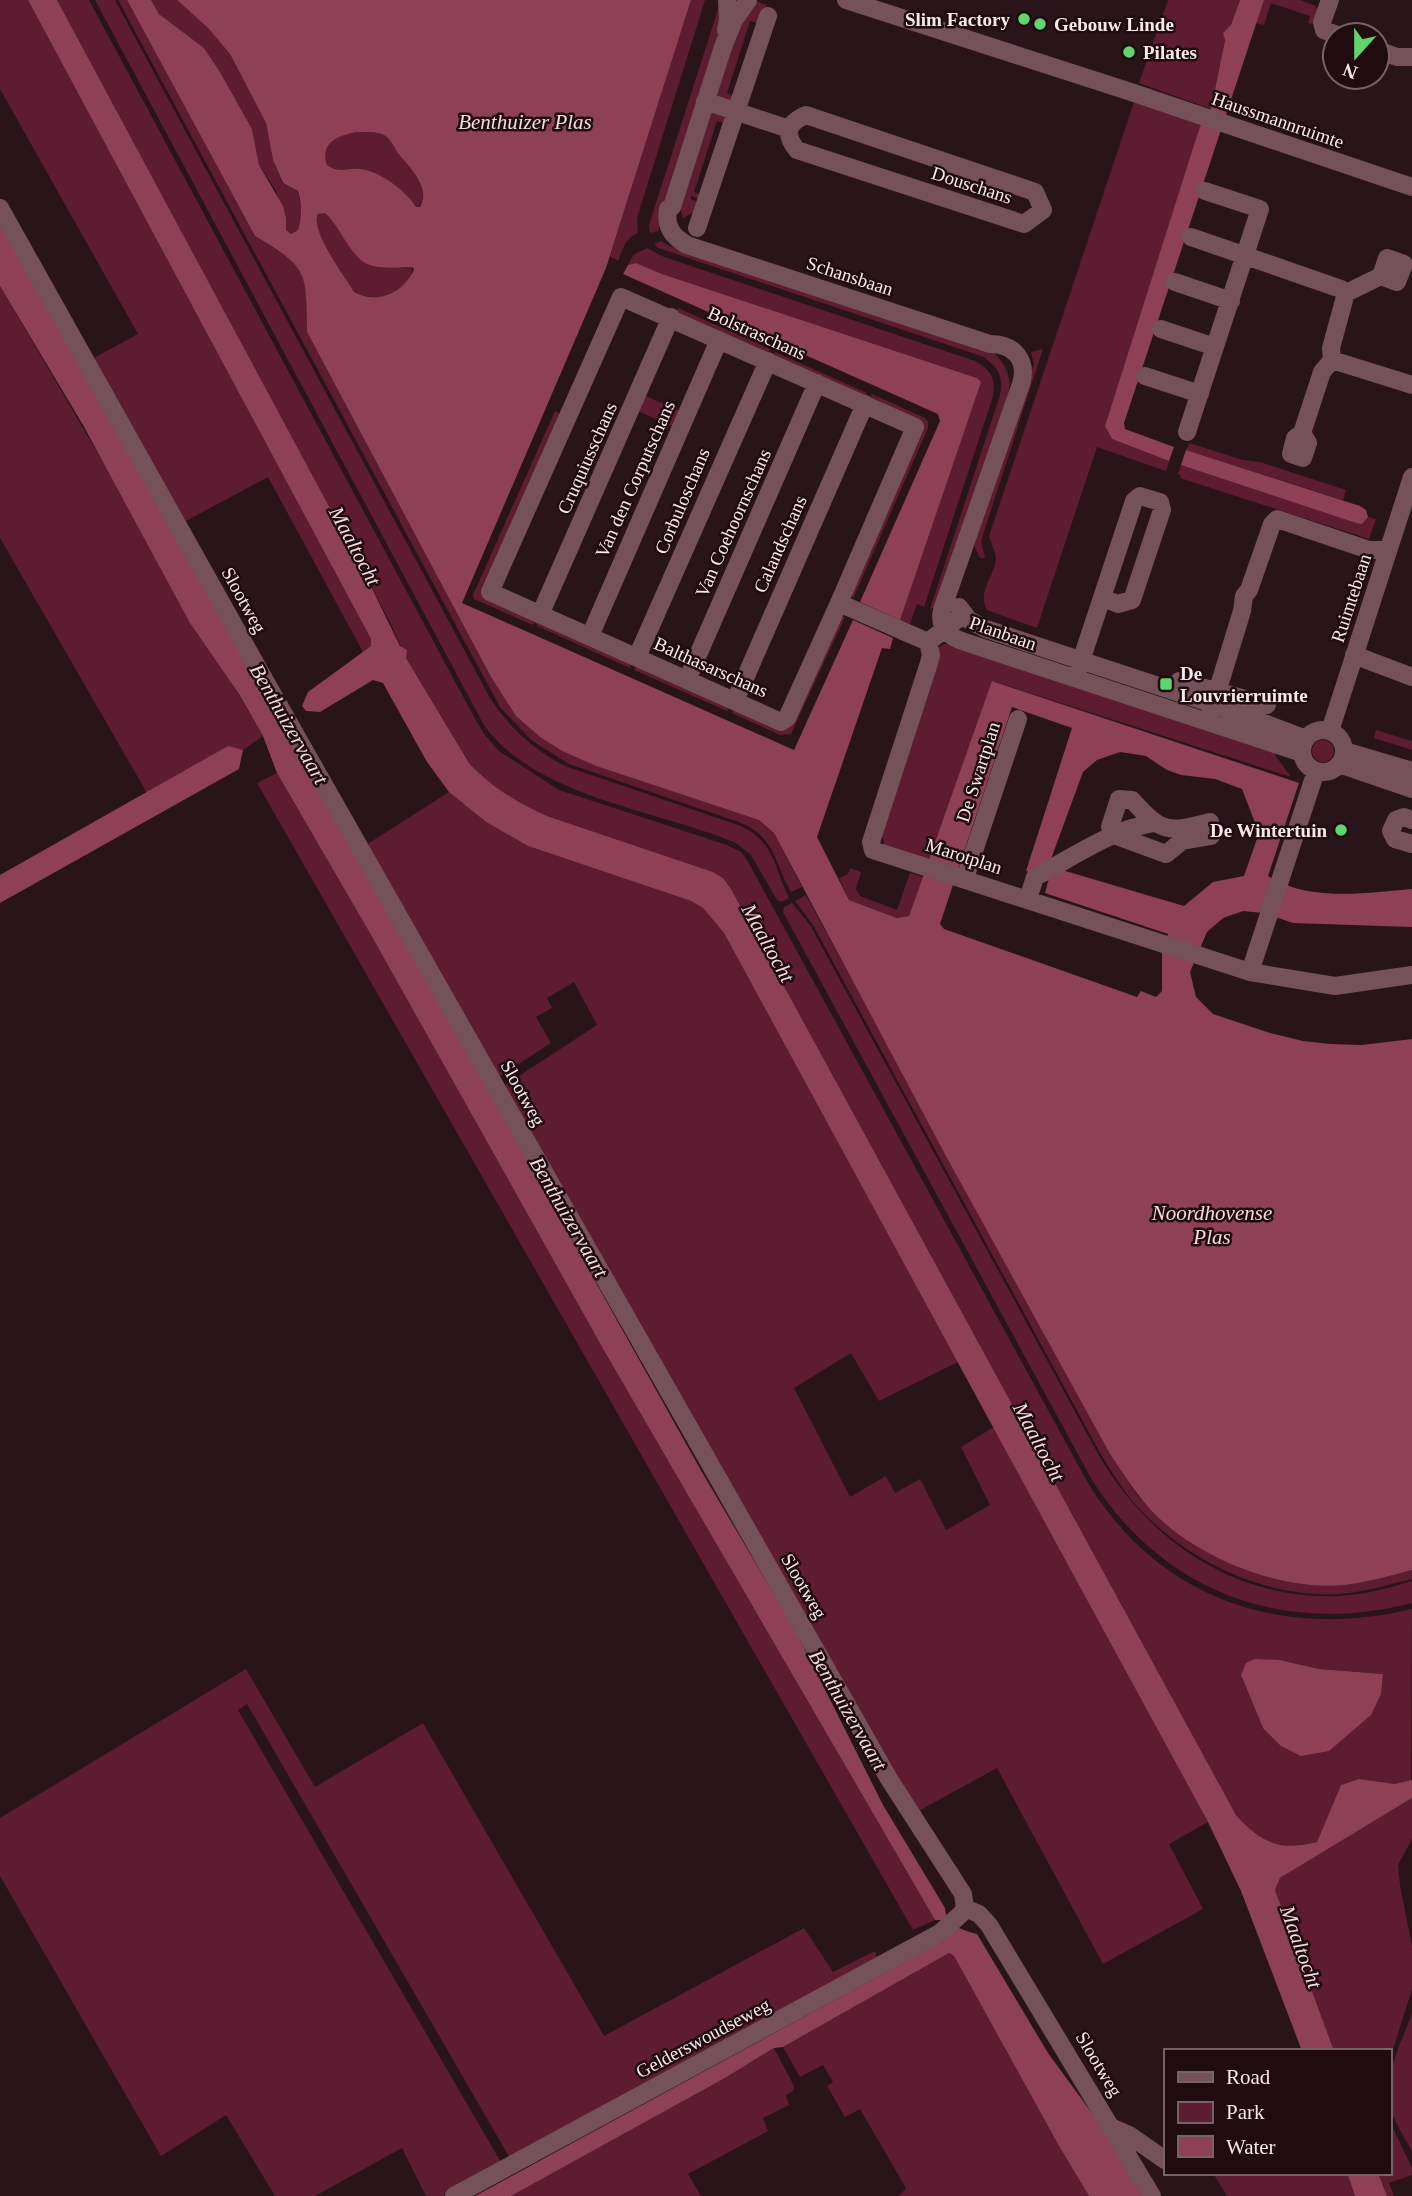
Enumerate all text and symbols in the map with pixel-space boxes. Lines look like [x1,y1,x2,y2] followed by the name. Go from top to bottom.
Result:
[905,9,1010,30] place label: Slim Factory
[1016,11,1032,27] marker: Slim Factory
[1054,14,1174,35] place label: Gebouw Linde
[1032,16,1048,32] marker: Gebouw Linde
[1321,21,1391,91] north arrow
[1143,42,1197,63] place label: Pilates
[1121,44,1137,60] marker: Pilates
[1340,59,1360,84] text: N
[1209,88,1347,152] street label: Haussmannruimte
[458,110,592,134] water label: Benthuizer Plas
[929,162,1015,208] street label: Douschans
[804,252,896,300] street label: Schansbaan
[705,302,809,364] street label: Bolstraschans
[591,397,679,561] street label: Van den Corputschans
[553,399,621,517] street label: Cruquiusschans
[650,445,714,557] street label: Corbuloschans
[691,446,775,600] street label: Van Coehoornschans
[749,492,811,596] street label: Calandschans
[324,501,386,591] water label: Maaltocht
[1327,551,1375,645] street label: Ruimtebaan
[217,564,271,637] street label: Slootweg
[967,612,1040,654] street label: Planbaan
[651,633,771,701] street label: Balthasarschans
[245,659,334,790] water label: Benthuizervaart
[1180,663,1308,706] place label: De Louvrierruimte
[1158,676,1174,692] marker: De Louvrierruimte
[952,719,1004,825] street label: De Swartplan
[1210,820,1327,841] place label: De Wintertuin
[1333,822,1349,838] marker: De Wintertuin
[923,834,1005,878] street label: Marotplan
[736,899,800,988] water label: Maaltocht
[496,1057,550,1130] street label: Slootweg
[525,1152,614,1283] water label: Benthuizervaart
[1151,1201,1272,1249] water label: Noordhovense Plas
[1008,1397,1070,1487] water label: Maaltocht
[777,1550,831,1623] street label: Slootweg
[804,1645,893,1776] water label: Benthuizervaart
[1275,1901,1327,1993] water label: Maaltocht
[632,1994,774,2082] street label: Gelderswoudseweg
[1072,2028,1127,2101] street label: Slootweg
[1164,2049,1391,2175] legend
[1226,2065,1271,2089] text: Road
[1226,2100,1265,2124] text: Park
[1226,2135,1276,2159] text: Water

